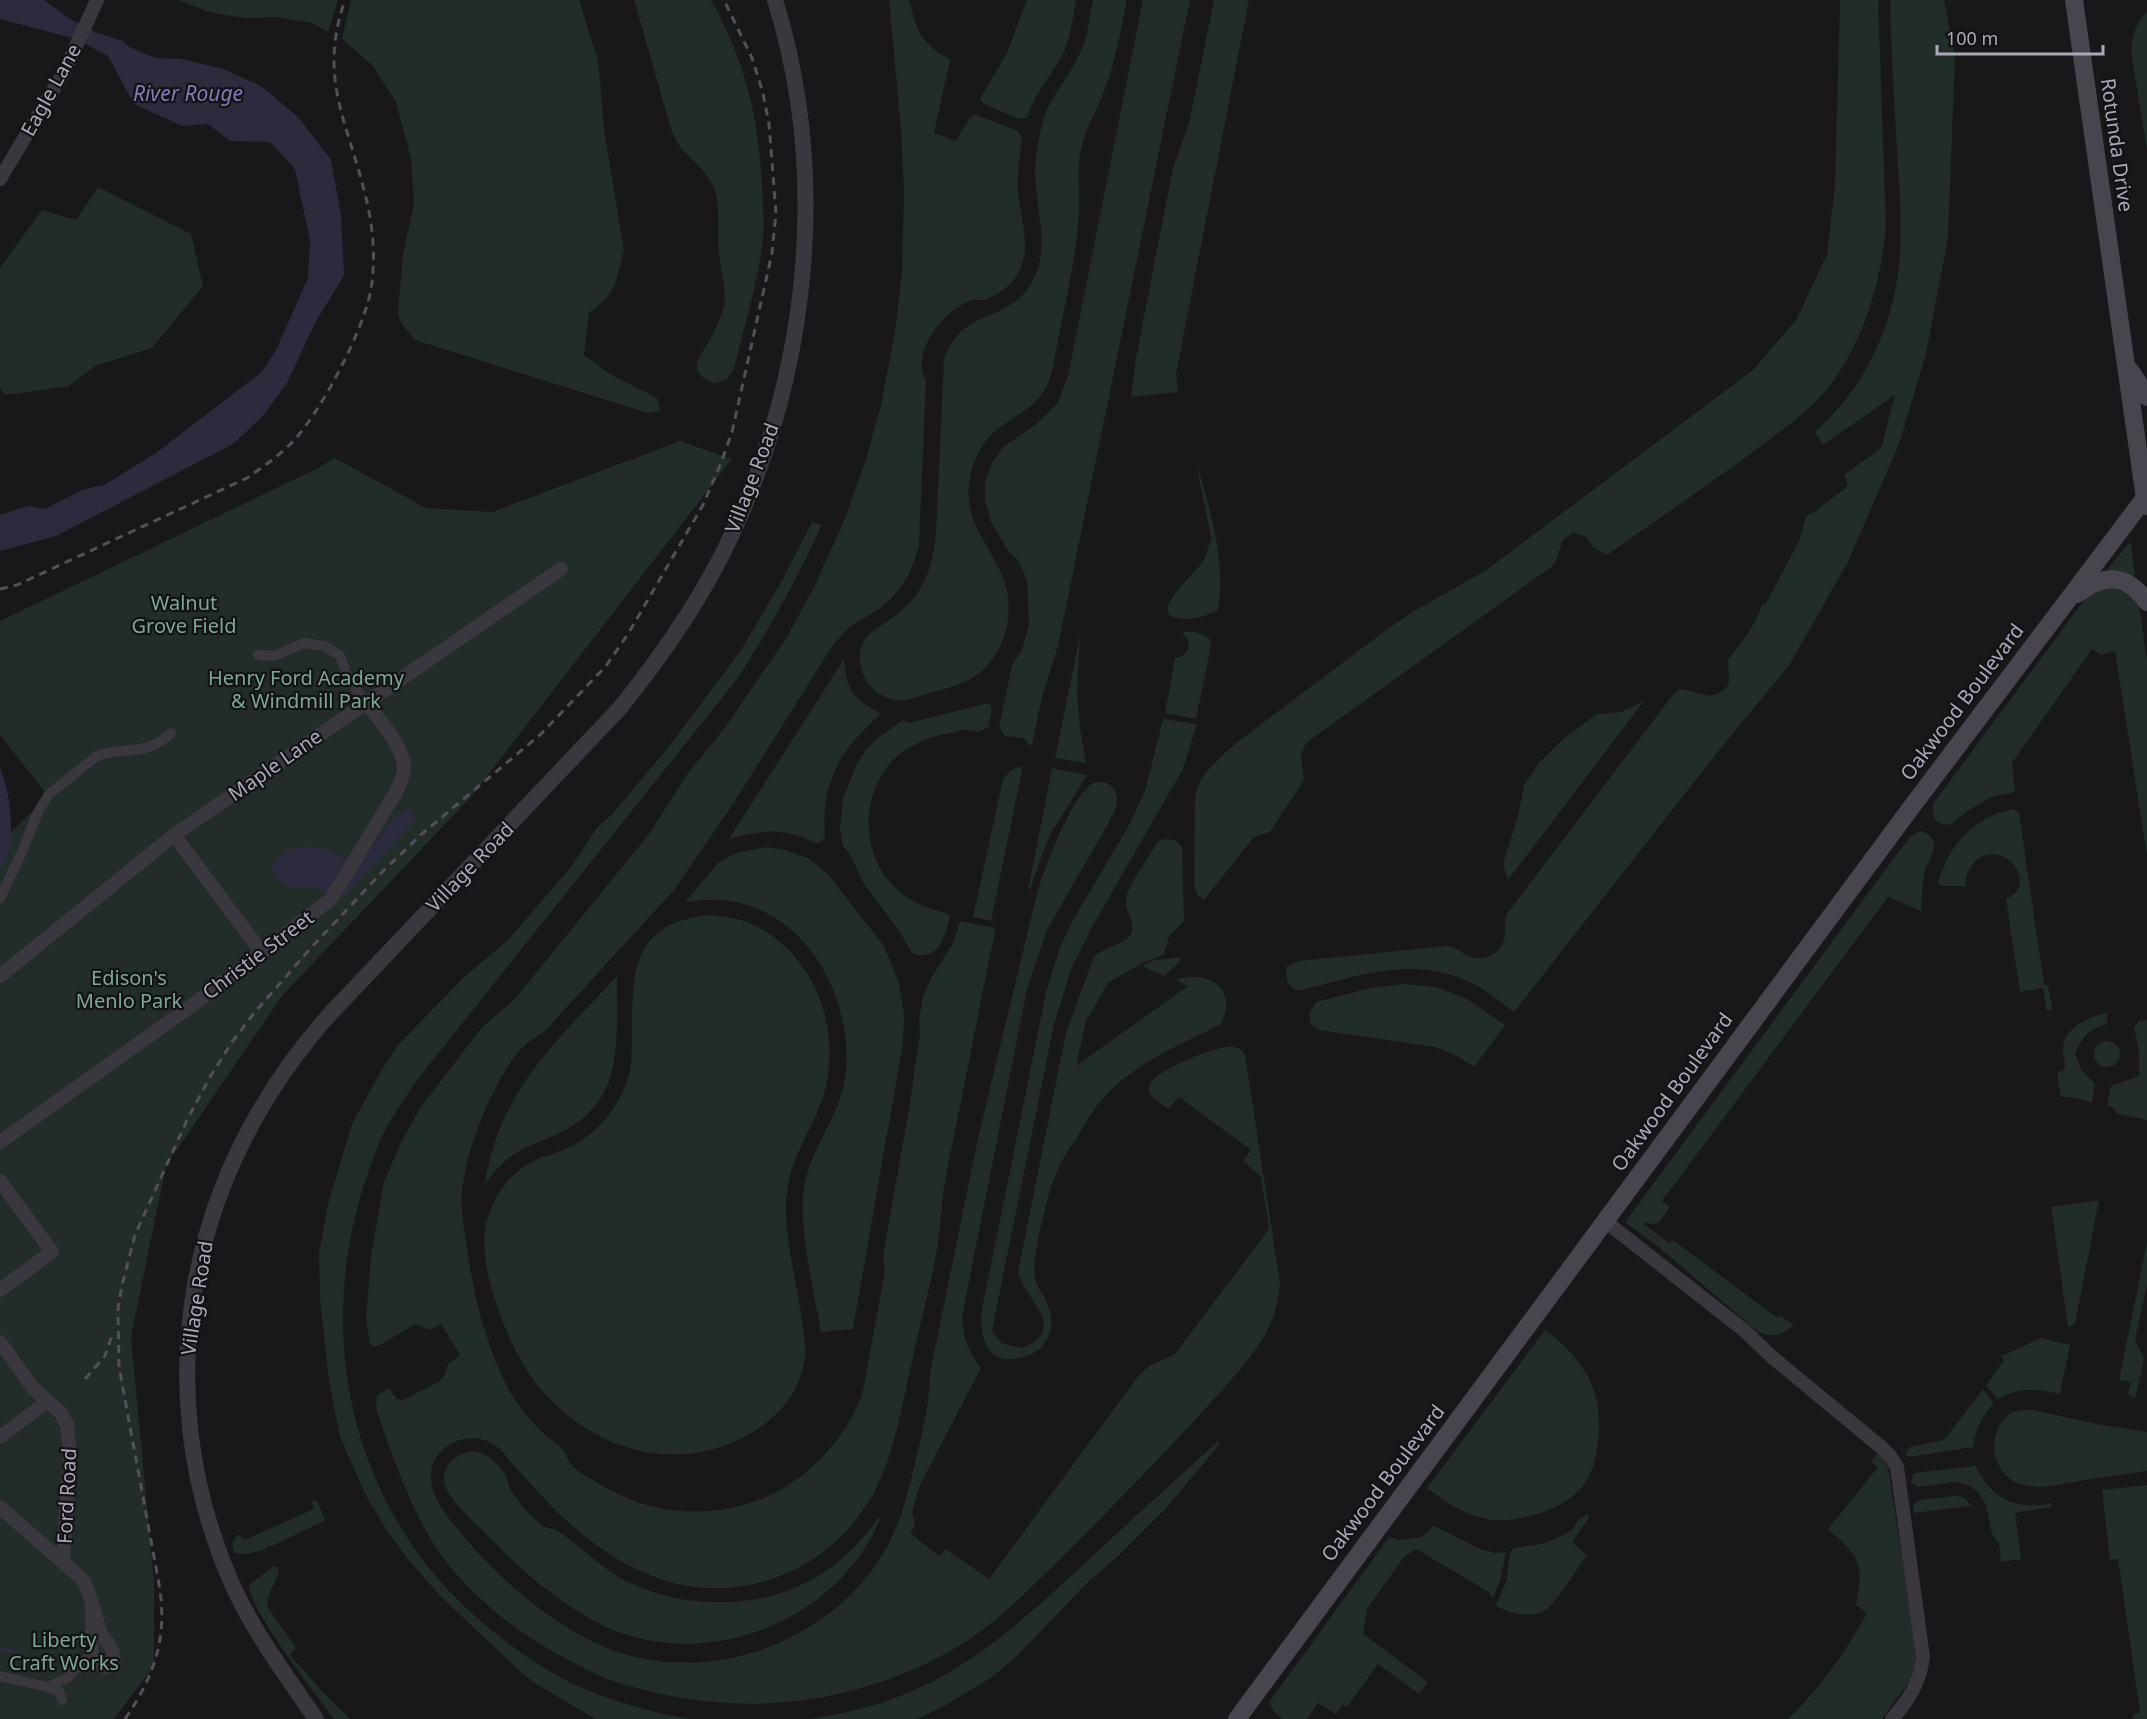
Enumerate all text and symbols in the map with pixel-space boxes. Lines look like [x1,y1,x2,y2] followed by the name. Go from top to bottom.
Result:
[1937,18,2104,56] scale bar
[1946,26,1998,50] text: 100 m
[14,39,87,141] street label: Eagle Lane
[2095,76,2140,213] street label: Rotunda Drive
[133,79,243,107] water label: River Rouge
[718,419,785,537] street label: Village Road
[131,589,237,639] park label: Walnut Grove Field
[1894,618,2030,786] street label: Oakwood Boulevard
[208,664,405,714] park label: Henry Ford Academy & Windmill Park
[222,722,327,807] street label: Maple Lane
[420,816,519,918] street label: Village Road
[197,904,319,1005] street label: Christie Street
[76,964,183,1014] park label: Edison's Menlo Park
[1605,1007,1738,1176] street label: Oakwood Boulevard
[174,1239,219,1357] street label: Village Road
[1315,1399,1451,1567] street label: Oakwood Boulevard
[51,1447,82,1545] street label: Ford Road
[9,1626,119,1676] park label: Liberty Craft Works

